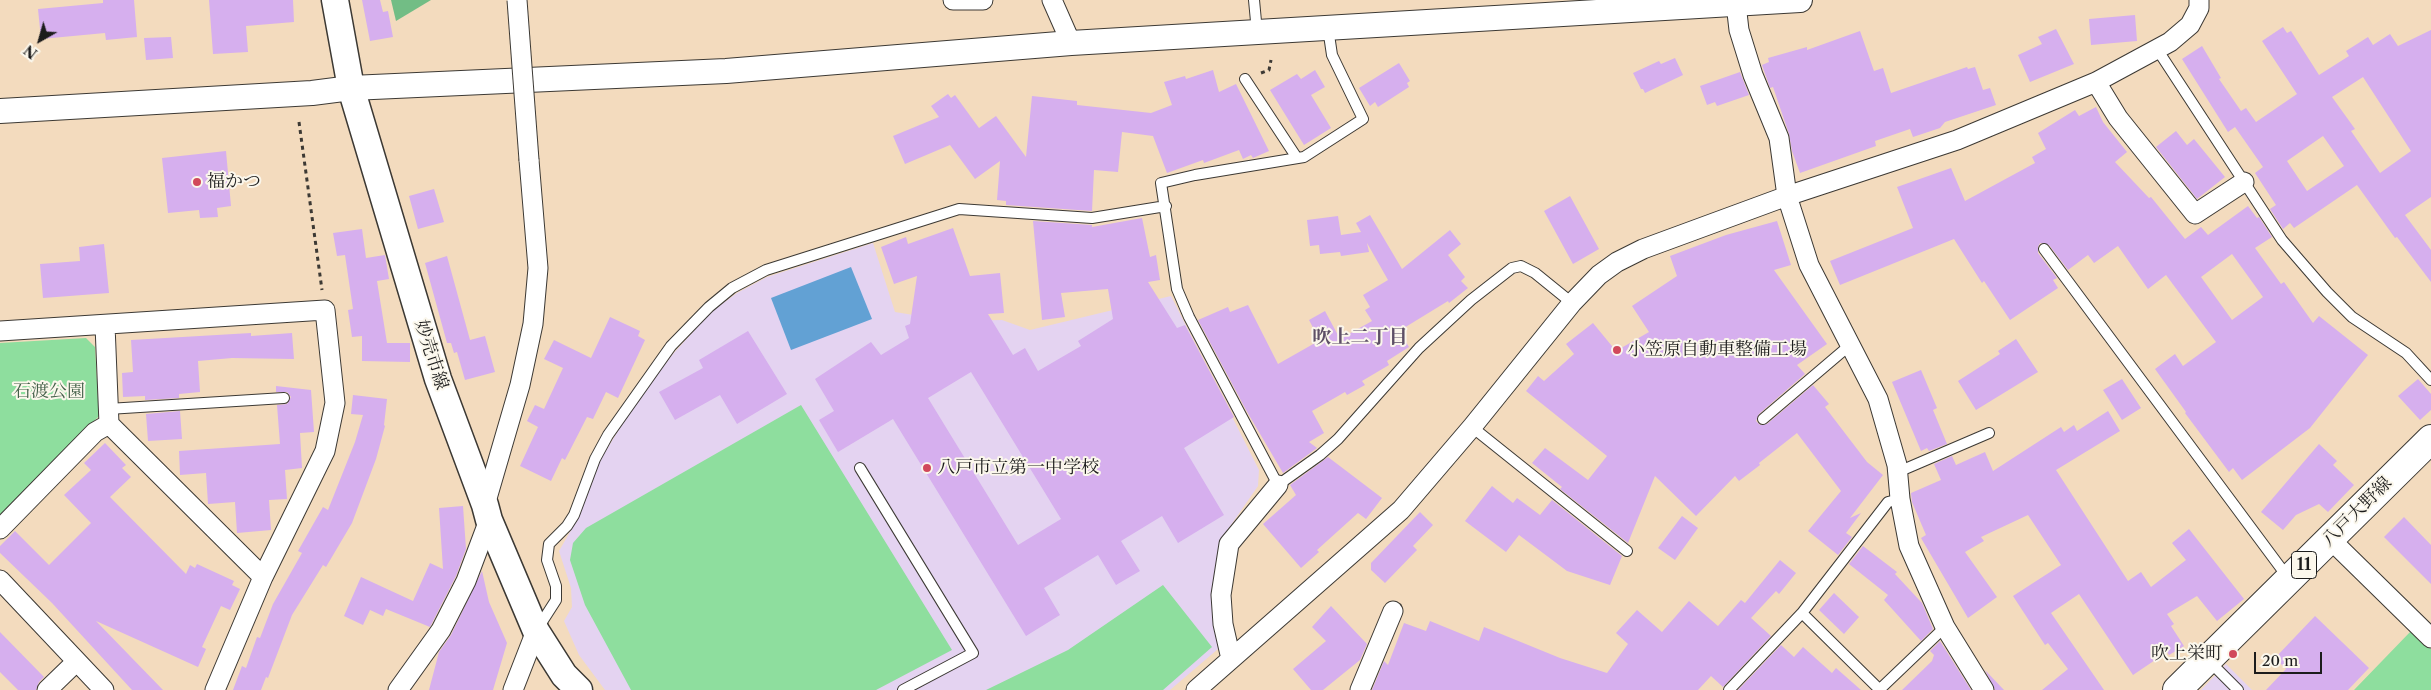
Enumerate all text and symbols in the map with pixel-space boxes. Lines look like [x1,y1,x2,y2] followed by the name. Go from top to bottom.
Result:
[15,15,65,65] north arrow
[20,41,41,63] text: N
[207,171,261,193] place label: 福かつ
[191,176,203,188] marker: 福かつ
[410,317,452,393] street label: 妙売市線
[1313,327,1407,349] district label: 吹上二丁目
[1627,339,1807,361] place label: 小笠原自動車整備工場
[1611,344,1623,356] marker: 小笠原自動車整備工場
[13,381,85,403] park label: 石渡公園
[937,457,1099,479] place label: 八戸市立第一中学校
[921,462,933,474] marker: 八戸市立第一中学校
[2318,473,2396,551] street label: 八戸大野線
[2292,552,2316,578] road number: 11
[2256,642,2324,674] scale bar
[2151,643,2223,665] place label: 吹上栄町
[2227,648,2239,660] marker: 吹上栄町
[2262,651,2298,670] text: 20 m

